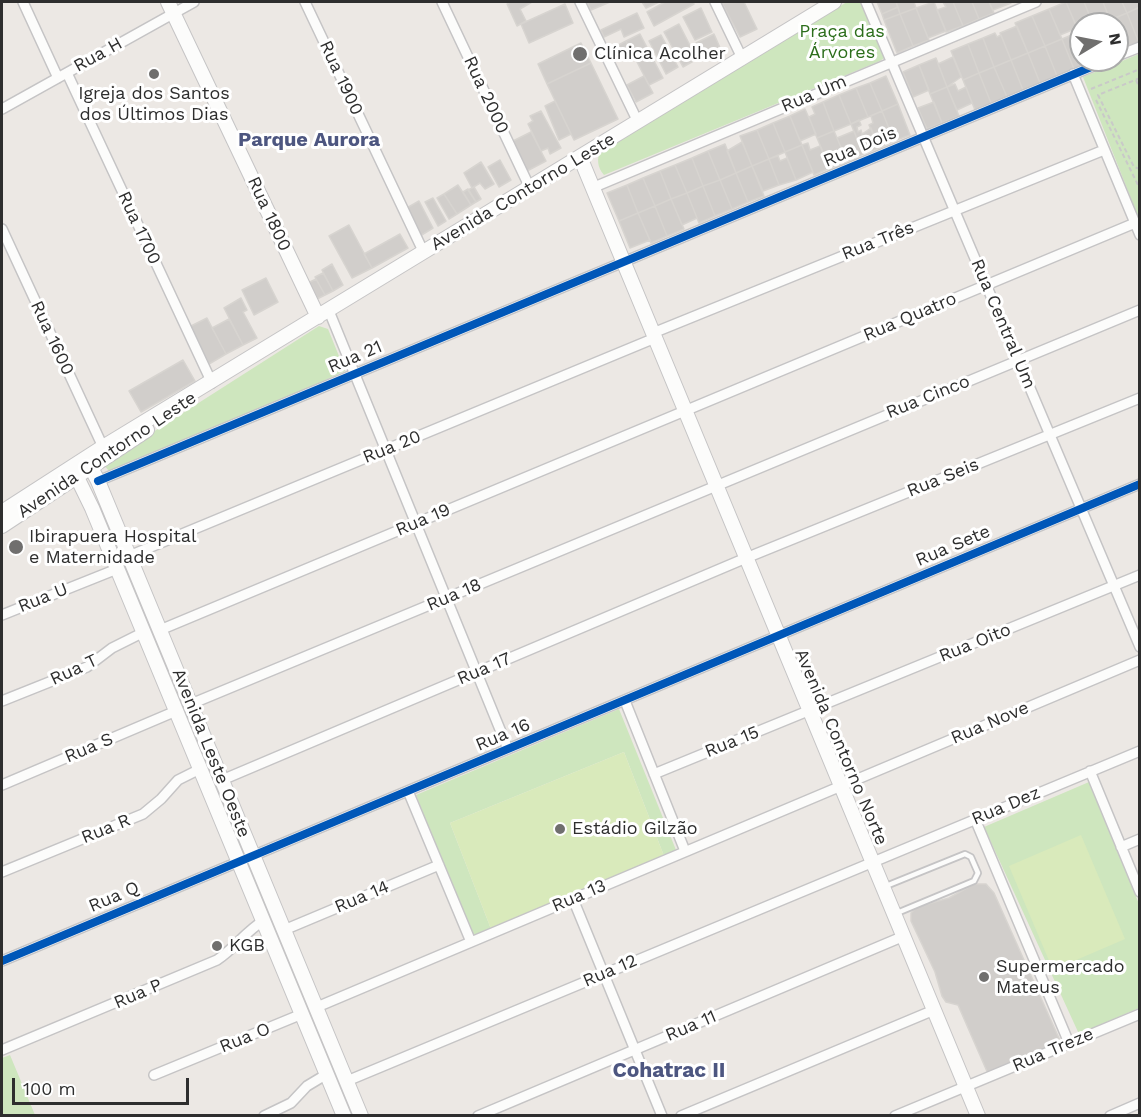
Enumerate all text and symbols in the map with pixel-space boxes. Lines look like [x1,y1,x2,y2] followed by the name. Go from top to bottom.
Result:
[1069,12,1129,72] north arrow
[799,21,885,63] park label: Praça das Árvores
[1105,32,1126,47] text: N
[70,33,126,77] street label: Rua H
[314,37,368,119] street label: Rua 1900
[594,43,726,65] place label: Clínica Acolher
[571,45,589,63] marker: Clínica Acolher
[459,53,513,137] street label: Rua 2000
[147,67,161,81] marker: Igreja dos Santos dos Últimos Dias
[778,71,850,117] street label: Rua Um
[78,83,230,125] place label: Igreja dos Santos dos Últimos Dias
[820,122,900,172] street label: Rua Dois
[238,128,380,152] district label: Parque Aurora
[427,128,619,256] street label: Avenida Contorno Leste
[242,173,296,255] street label: Rua 1800
[113,188,165,268] street label: Rua 1700
[839,217,917,265] street label: Rua Três
[966,256,1040,392] street label: Rua Central Um
[860,288,960,346] street label: Rua Quatro
[25,297,79,379] street label: Rua 1600
[325,336,385,378] street label: Rua 21
[883,370,973,424] street label: Rua Cinco
[14,387,200,523] street label: Avenida Contorno Leste
[360,426,424,468] street label: Rua 20
[904,454,982,502] street label: Rua Seis
[392,499,454,541] street label: Rua 19
[913,521,993,571] street label: Rua Sete
[29,526,196,568] place label: Ibirapuera Hospital e Maternidade
[7,538,25,556] marker: Ibirapuera Hospital e Maternidade
[423,574,485,616] street label: Rua 18
[15,578,71,618] street label: Rua U
[936,619,1014,667] street label: Rua Oito
[790,646,892,848] street label: Avenida Contorno Norte
[454,648,514,690] street label: Rua 17
[47,650,101,690] street label: Rua T
[167,665,255,841] street label: Avenida Leste Oeste
[948,697,1032,749] street label: Rua Nove
[472,714,534,756] street label: Rua 16
[702,721,762,763] street label: Rua 15
[61,728,117,768] street label: Rua S
[969,782,1043,830] street label: Rua Dez
[78,809,134,849] street label: Rua R
[572,818,698,840] place label: Estádio Gilzão
[553,822,567,836] marker: Estádio Gilzão
[549,875,609,917] street label: Rua 13
[331,876,393,918] street label: Rua 14
[86,877,142,917] street label: Rua Q
[229,935,265,957] place label: KGB
[210,939,224,953] marker: KGB
[580,950,640,992] street label: Rua 12
[996,956,1125,998] place label: Supermercado Mateus
[977,970,991,984] marker: Supermercado Mateus
[111,974,165,1014] street label: Rua P
[662,1006,720,1046] street label: Rua 11
[217,1018,273,1058] street label: Rua O
[1009,1023,1097,1077] street label: Rua Treze
[612,1058,726,1084] district label: Cohatrac II
[15,1066,192,1104] scale bar
[23,1078,76,1099] text: 100 m

